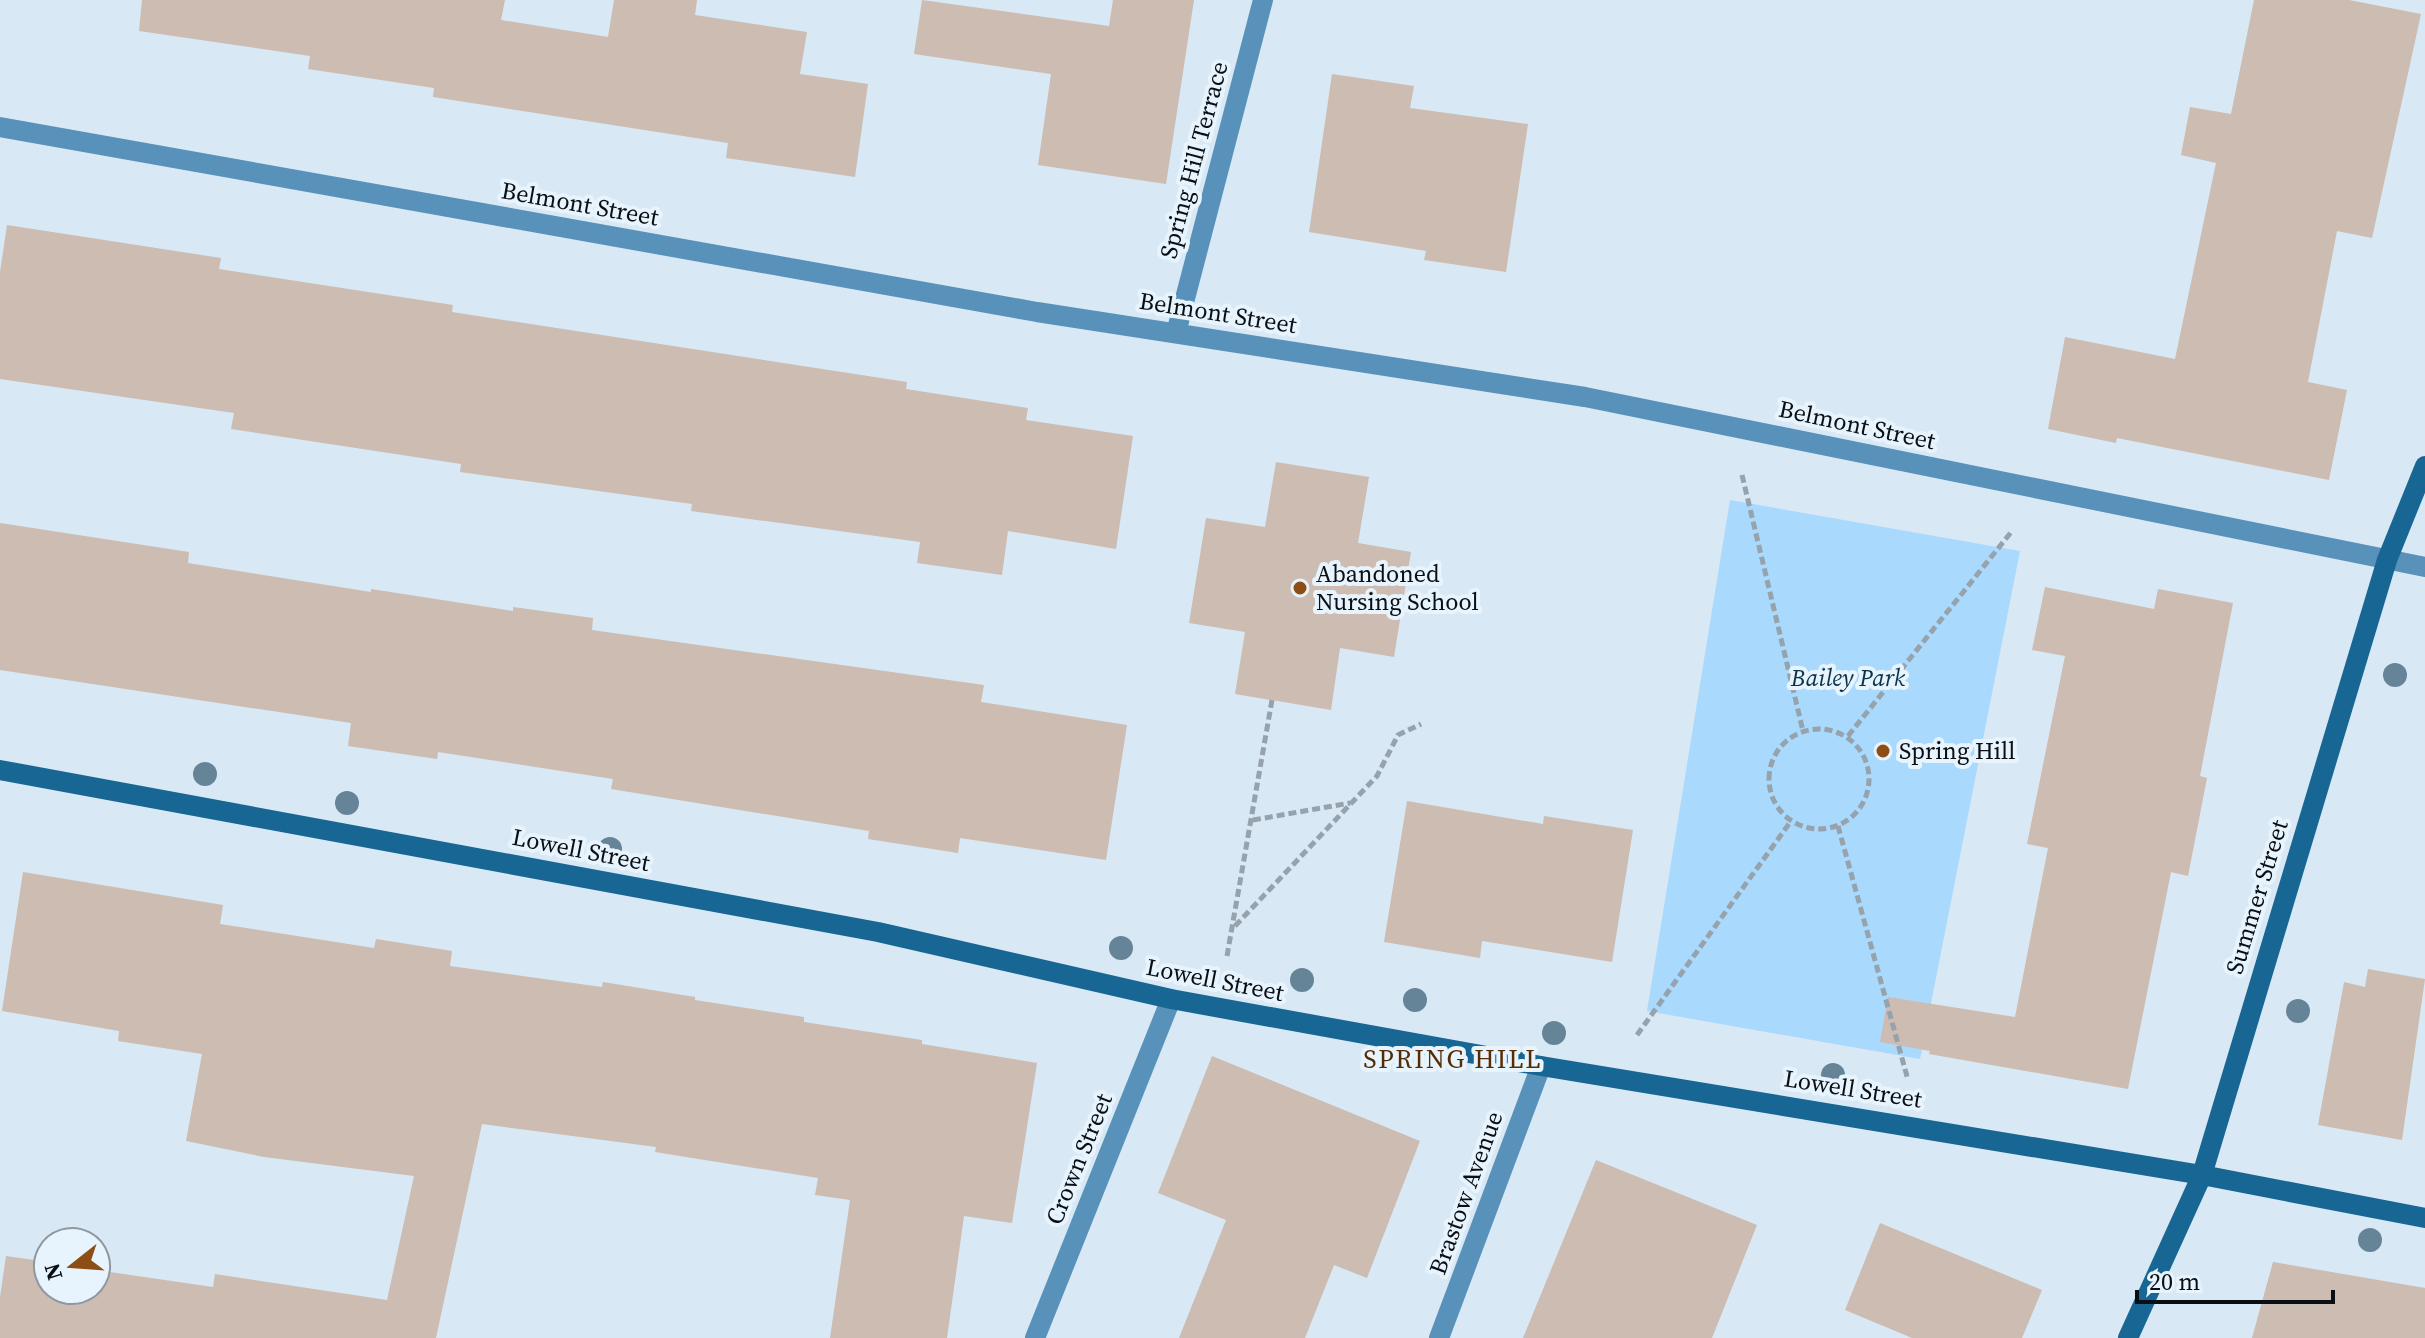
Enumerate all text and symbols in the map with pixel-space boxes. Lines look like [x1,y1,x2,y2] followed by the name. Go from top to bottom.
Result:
[1151,58,1236,262] street label: Spring Hill Terrace
[499,173,661,234] street label: Belmont Street
[1137,284,1299,341] street label: Belmont Street
[1776,392,1938,457] street label: Belmont Street
[1316,557,1479,618] place label: Abandoned Nursing School
[1291,579,1309,597] marker: Abandoned Nursing School
[1790,661,1906,694] park label: Bailey Park
[1899,734,2015,767] place label: Spring Hill
[1874,742,1892,760] marker: Spring Hill
[2217,816,2296,978] street label: Summer Street
[510,820,653,879] street label: Lowell Street
[1144,950,1287,1009] street label: Lowell Street
[1363,1041,1543,1077] district label: SPRING HILL
[1782,1061,1925,1116] street label: Lowell Street
[1037,1088,1120,1229] street label: Crown Street
[1421,1107,1510,1279] street label: Brastow Avenue
[32,1226,112,1306] north arrow
[2137,1254,2333,1304] scale bar
[36,1260,70,1284] text: N
[2149,1265,2200,1298] text: 20 m

